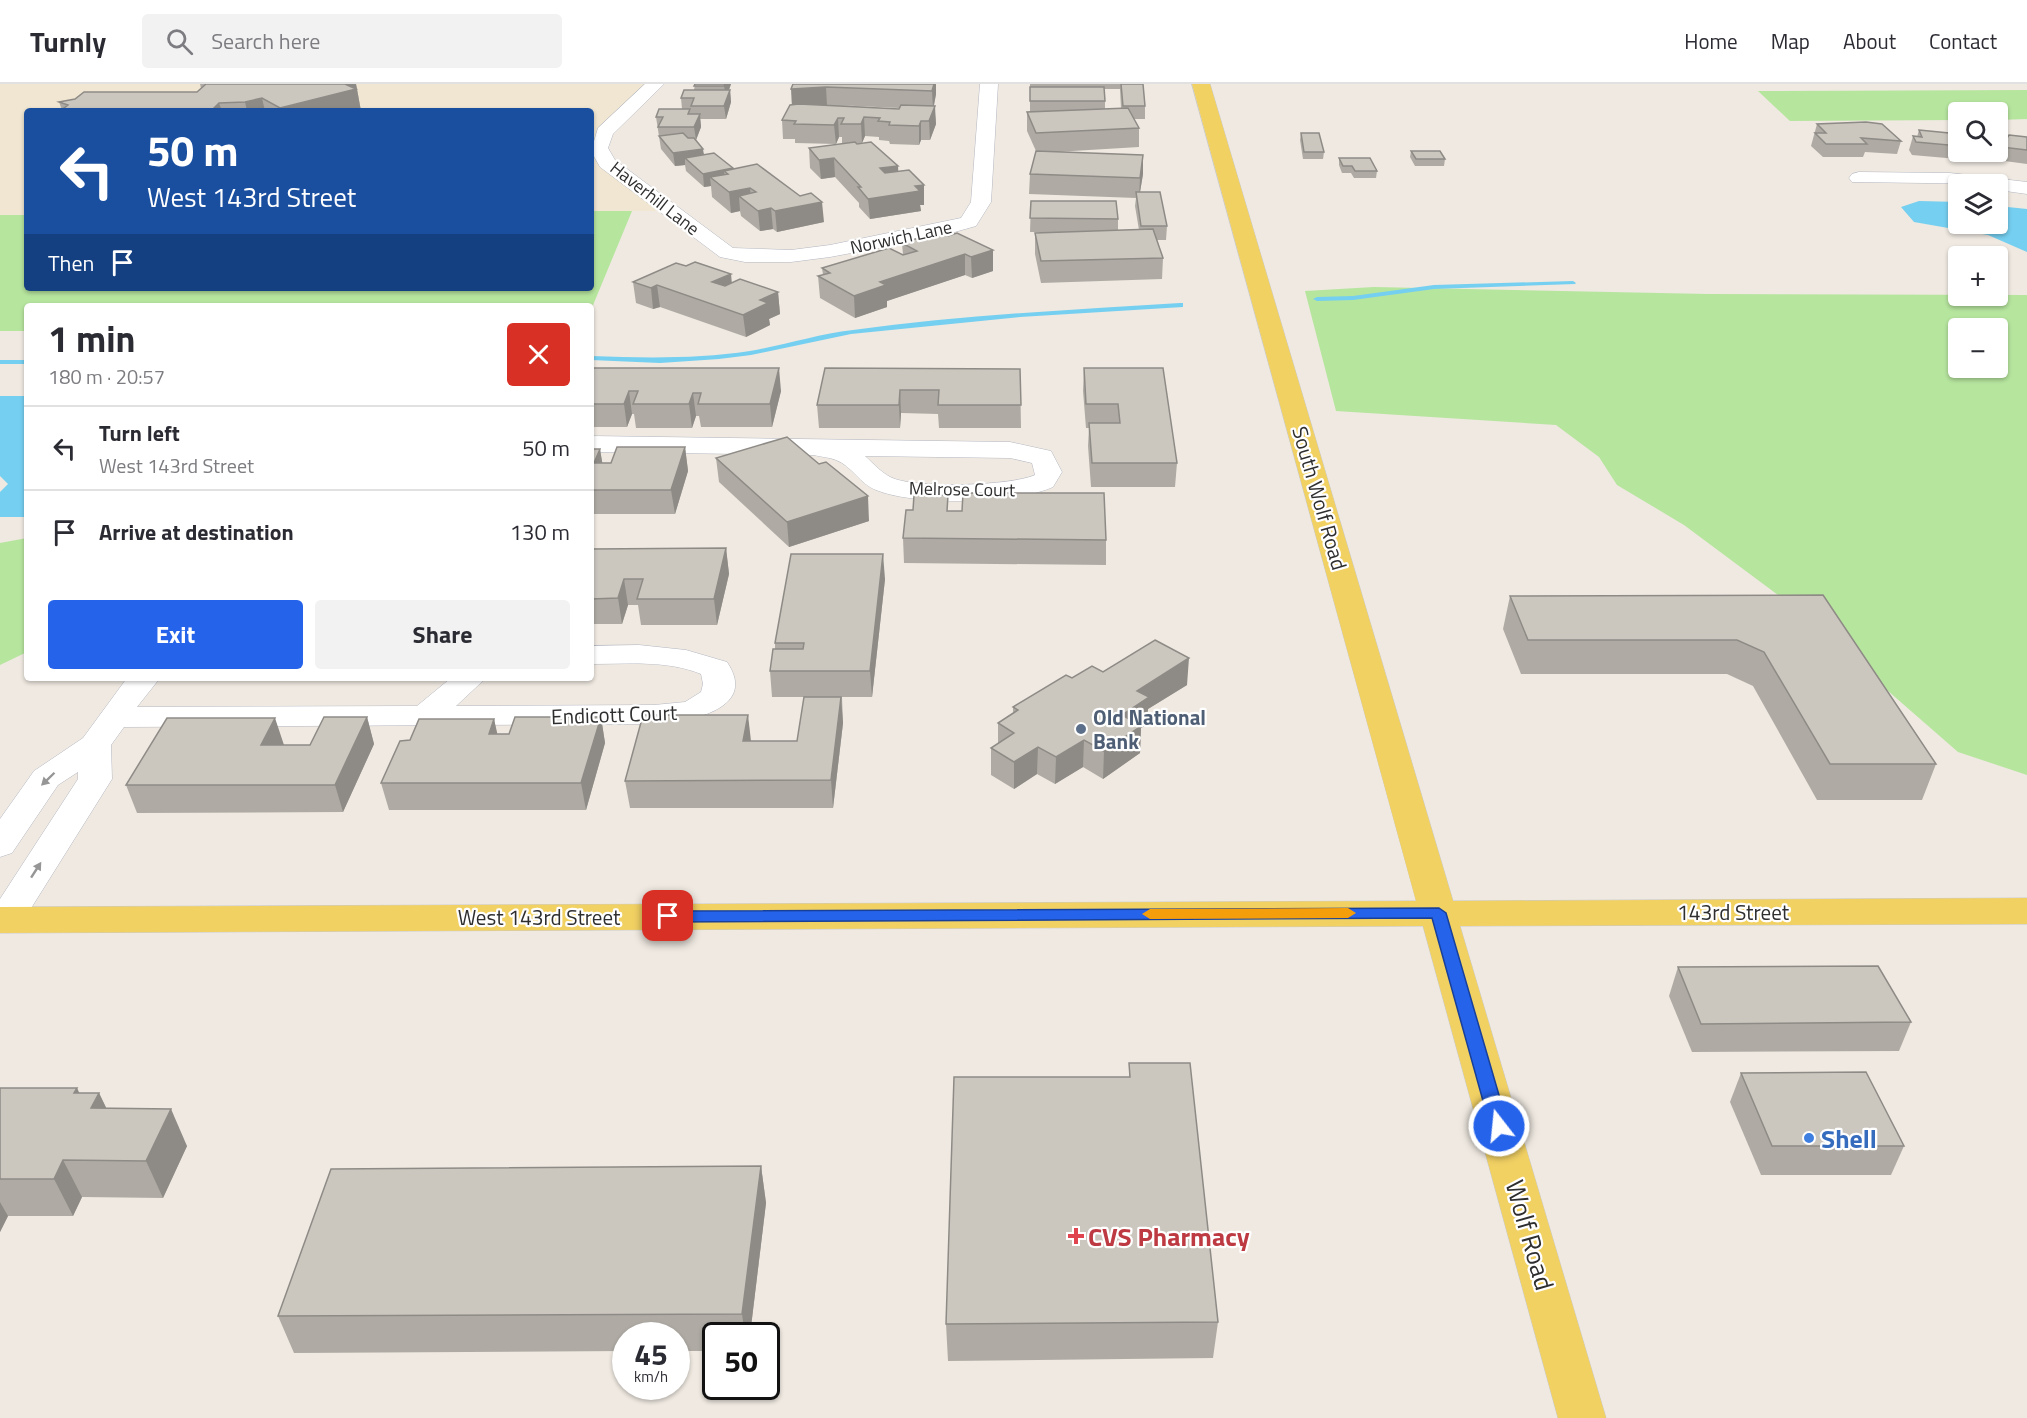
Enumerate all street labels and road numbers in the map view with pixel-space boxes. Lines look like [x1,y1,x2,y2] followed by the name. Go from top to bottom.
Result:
[604,154,706,242] street label: Haverhill Lane
[848,213,954,261] street label: Norwich Lane
[1284,422,1356,574] street label: South Wolf Road
[909,475,1016,503] street label: Melrose Court
[550,696,678,732] street label: Endicott Court
[1677,896,1790,928] street label: 143rd Street
[458,901,621,933] street label: West 143rd Street
[1496,1175,1564,1295] street label: Wolf Road

